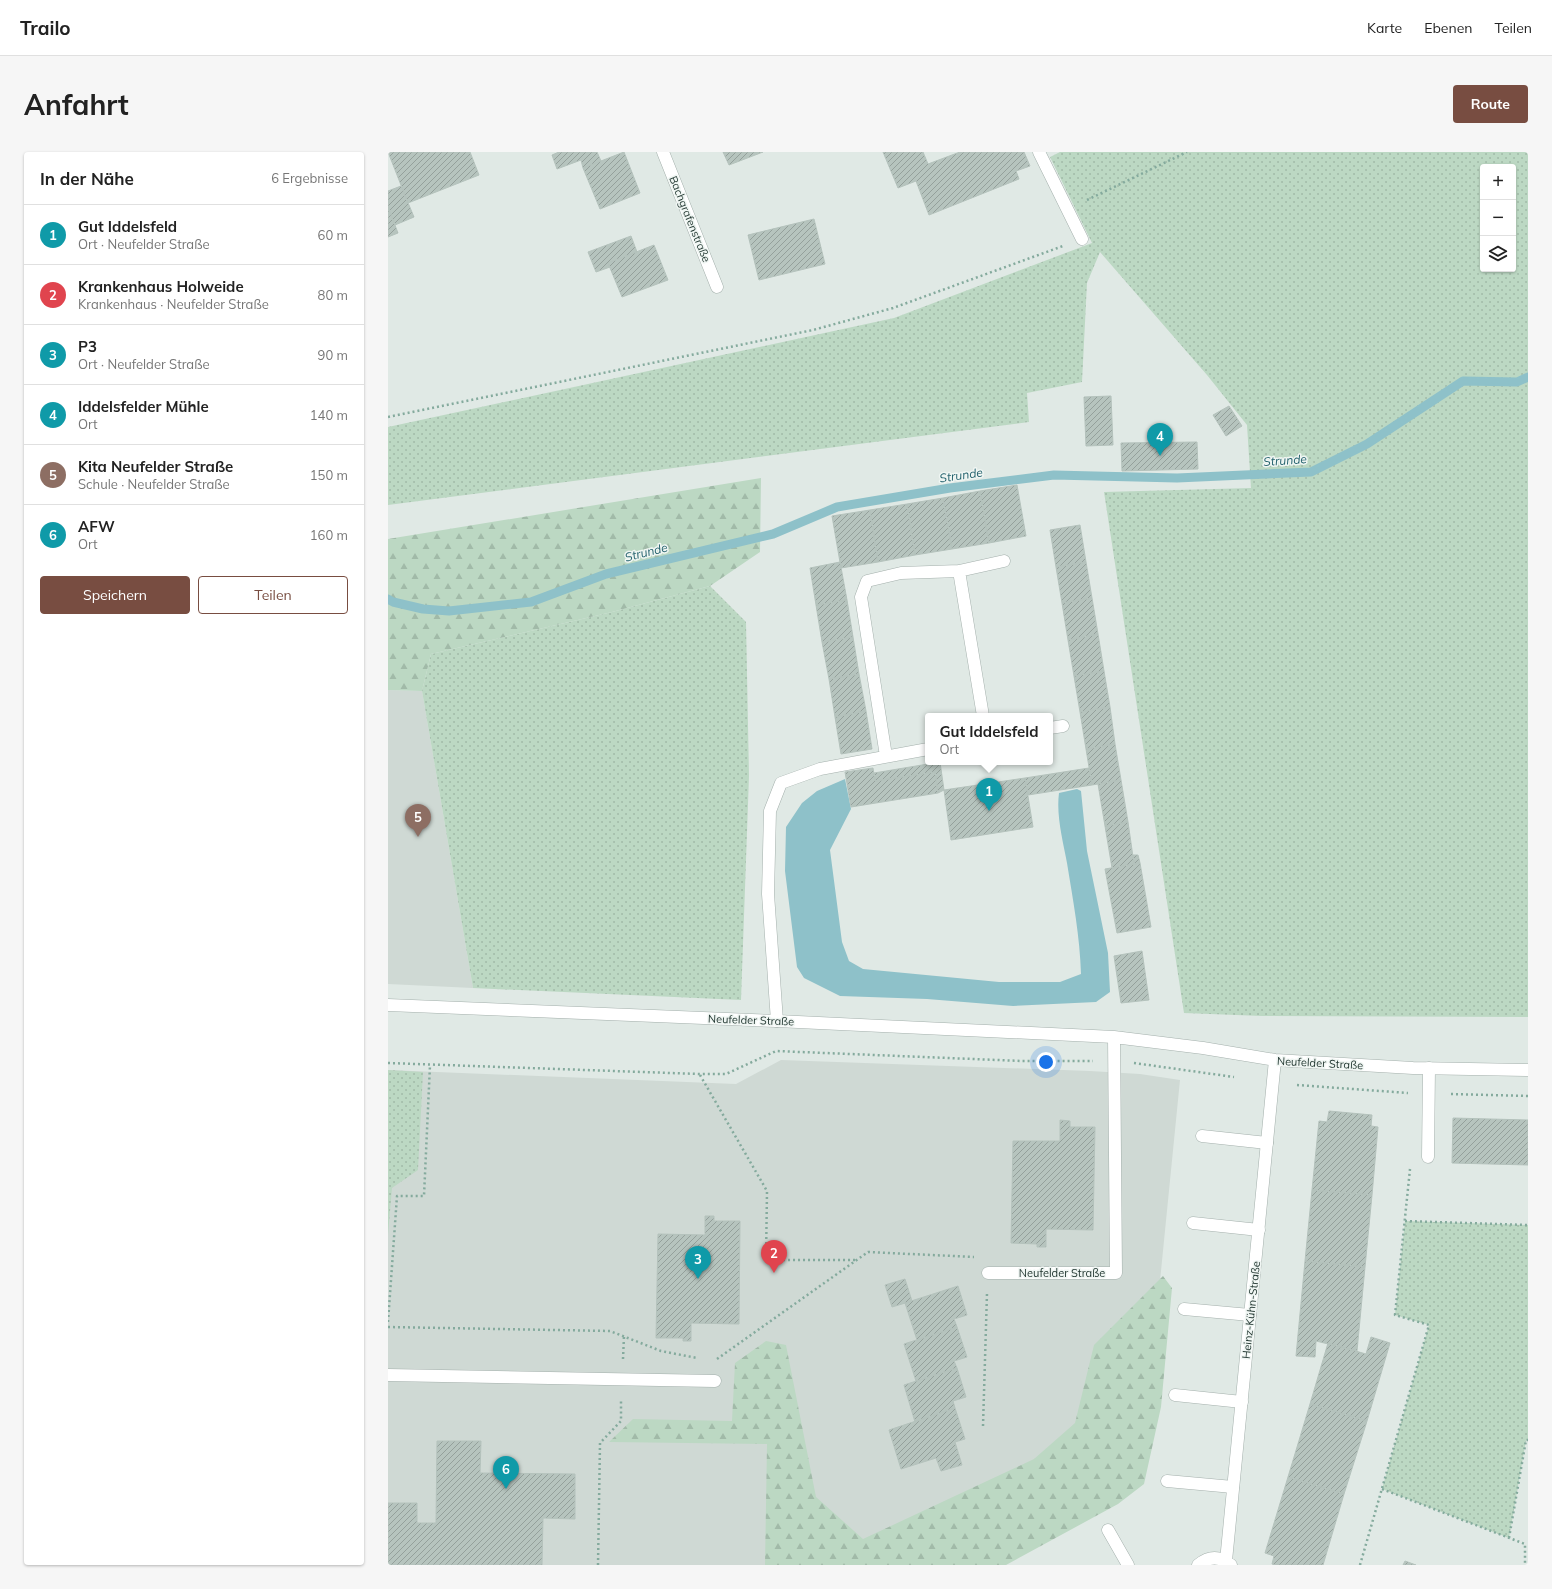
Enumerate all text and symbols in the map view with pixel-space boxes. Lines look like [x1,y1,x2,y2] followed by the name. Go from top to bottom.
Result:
[20,16,71,40] text: Trailo
[1367,19,1402,37] text: Karte
[1424,19,1473,37] text: Ebenen
[1495,19,1532,37] text: Teilen
[1453,85,1528,123] button: Route
[24,87,129,122] text: Anfahrt
[1480,164,1516,272] map controls
[1480,164,1516,200] button: +
[40,168,134,189] text: In der Nähe
[271,170,348,186] text: 6 Ergebnisse
[666,174,714,264] street label: Bachgrafenstraße
[1480,200,1516,236] button: −
[78,217,177,236] text: Gut Iddelsfeld
[49,227,57,243] text: 1
[318,227,348,243] text: 60 m
[78,236,209,252] text: Ort · Neufelder Straße
[1480,236,1516,272] button: layers
[78,277,244,296] text: Krankenhaus Holweide
[49,287,57,303] text: 2
[318,287,348,303] text: 80 m
[78,296,269,312] text: Krankenhaus · Neufelder Straße
[78,337,97,356] text: P3
[49,347,57,363] text: 3
[318,347,348,363] text: 90 m
[78,356,209,372] text: Ort · Neufelder Straße
[78,397,209,416] text: Iddelsfelder Mühle
[49,407,57,423] text: 4
[310,407,348,423] text: 140 m
[78,416,98,432] text: Ort
[1147,423,1173,456] pin: 4
[1263,451,1308,469] water label: Strunde
[78,457,233,476] text: Kita Neufelder Straße
[938,464,984,485] water label: Strunde
[49,467,57,483] text: 5
[310,467,348,483] text: 150 m
[78,476,230,492] text: Schule · Neufelder Straße
[78,517,115,536] text: AFW
[49,527,57,543] text: 6
[310,527,348,543] text: 160 m
[78,536,98,552] text: Ort
[623,539,669,565] water label: Strunde
[40,576,190,614] button: Speichern
[198,576,348,614] button: Teilen
[925,713,1053,765] popup
[939,722,1039,741] text: Gut Iddelsfeld
[939,741,959,757] text: Ort
[976,778,1002,811] pin: 1
[405,804,431,837] pin: 5
[708,1011,794,1029] street label: Neufelder Straße
[1036,1052,1056,1072] your location
[1277,1054,1363,1072] street label: Neufelder Straße
[761,1240,787,1273] pin: 2
[685,1246,711,1279] pin: 3
[1239,1260,1263,1360] street label: Heinz-Kühn-Straße
[1019,1266,1105,1280] street label: Neufelder Straße
[493,1456,519,1489] pin: 6

